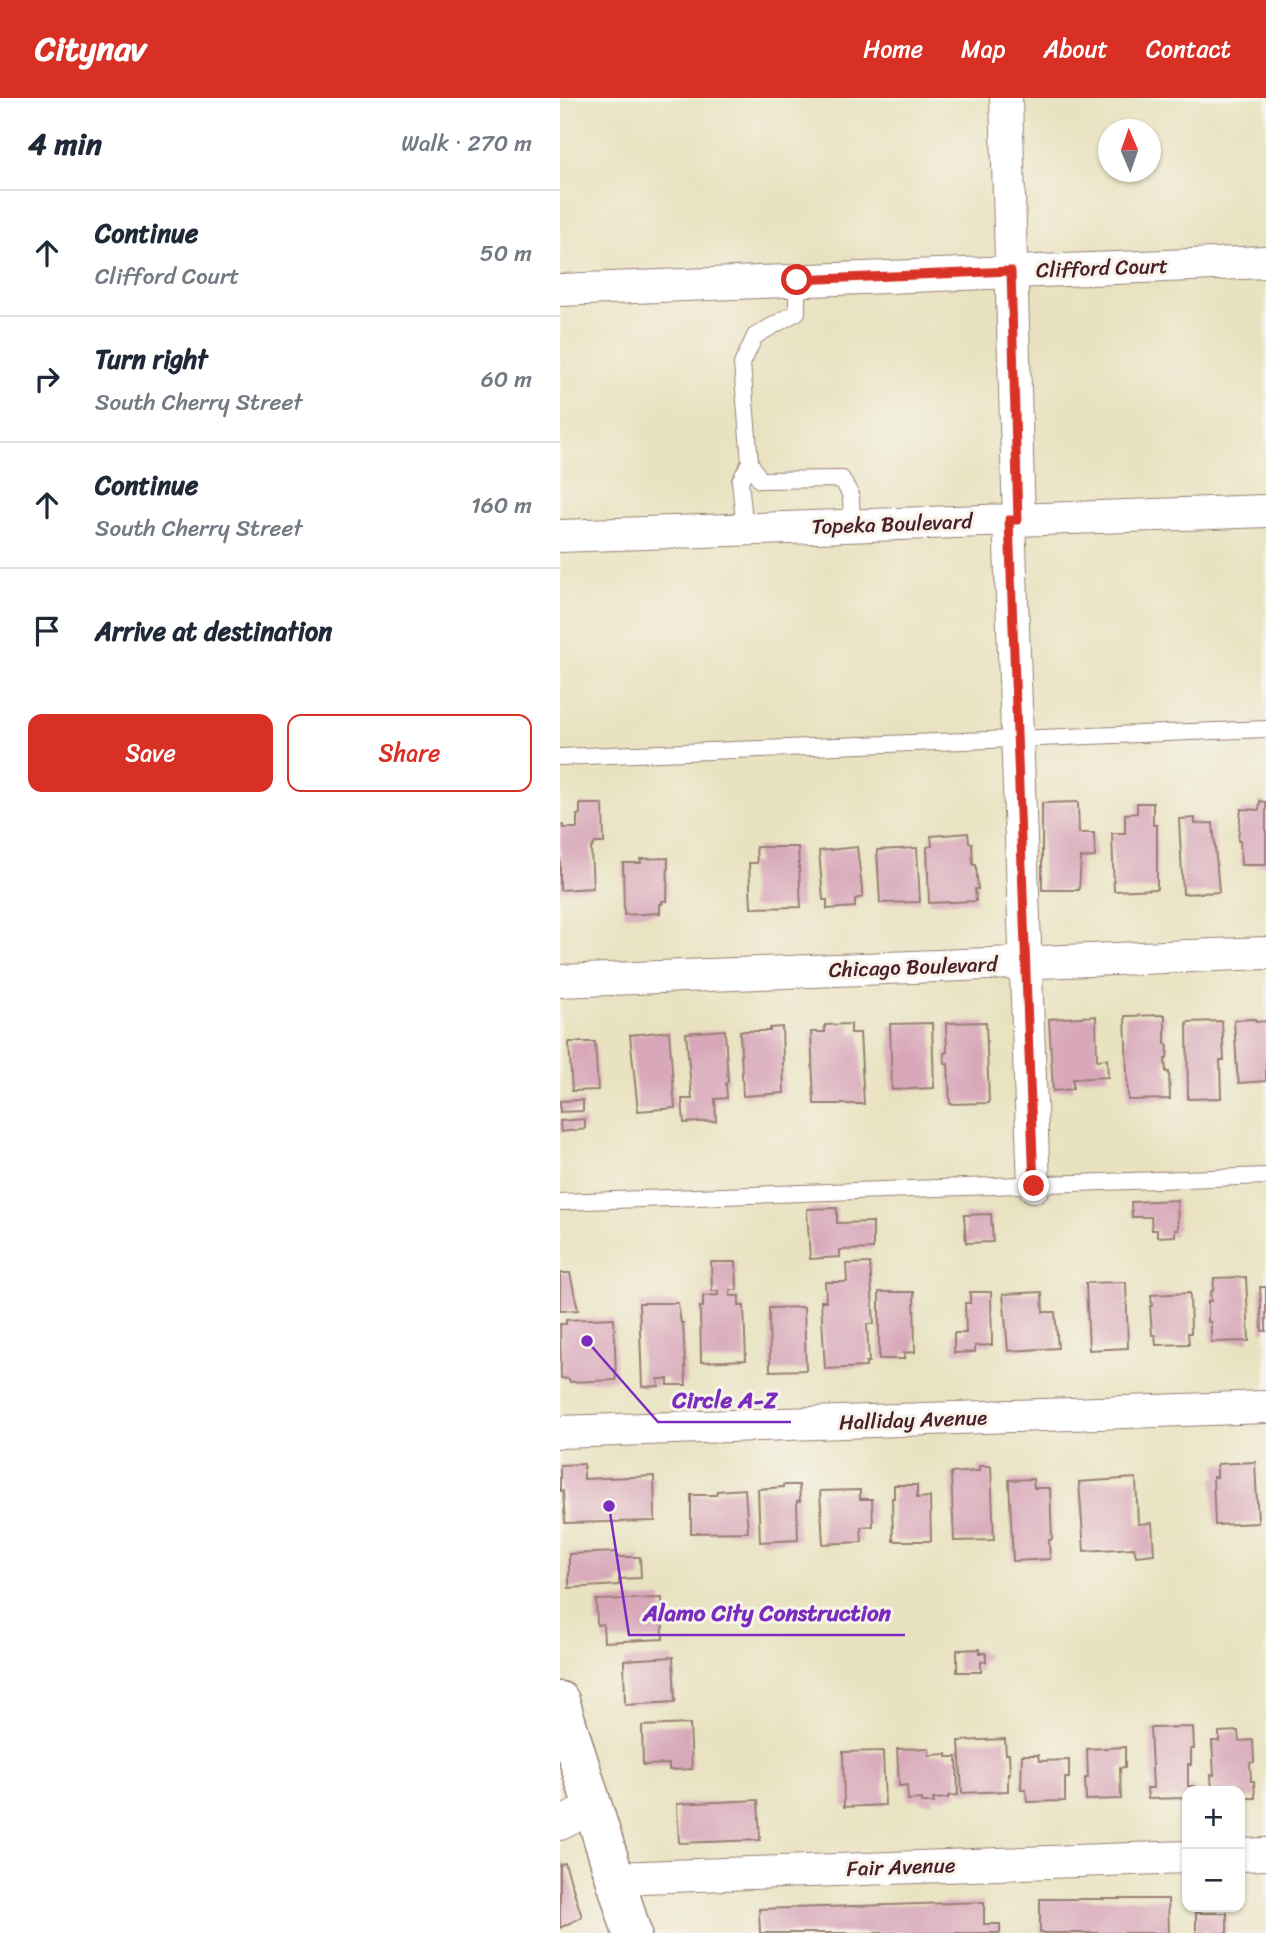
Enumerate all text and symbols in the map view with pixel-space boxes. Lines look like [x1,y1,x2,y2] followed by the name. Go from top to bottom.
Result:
[35,20,146,78] text: Citynav
[863,28,923,70] text: Home
[961,28,1005,70] text: Map
[1043,28,1108,70] text: About
[1146,28,1231,70] text: Contact
[28,117,102,171] text: 4 min
[1098,119,1161,182] north arrow
[401,123,532,164] text: Walk · 270 m
[95,210,198,256] text: Continue
[480,233,532,274] text: 50 m
[28,234,66,272] icon: ahead
[1035,247,1169,289] street label: Clifford Court
[95,256,239,297] text: Clifford Court
[781,264,812,295] route start
[95,336,208,382] text: Turn right
[481,359,532,400] text: 60 m
[28,360,66,398] icon: right
[95,382,302,423] text: South Cherry Street
[95,462,198,508] text: Continue
[471,485,532,526] text: 160 m
[28,486,66,524] icon: ahead
[811,502,975,546] street label: Topeka Boulevard
[95,508,302,549] text: South Cherry Street
[95,608,332,654] text: Arrive at destination
[28,612,66,650] icon: arrive
[28,714,273,792] button: Save
[287,714,532,792] button: Share
[828,945,1000,989] street label: Chicago Boulevard
[1018,1170,1049,1201] route end
[658,1378,791,1422] callout: Circle A-Z
[671,1380,779,1421] text: Circle A-Z
[838,1398,988,1442] street label: Halliday Avenue
[629,1591,905,1635] callout: Alamo City Construction
[642,1593,892,1634] text: Alamo City Construction
[1182,1786,1245,1912] map controls
[1182,1786,1245,1849] button: +
[846,1846,956,1888] street label: Fair Avenue
[1182,1849,1245,1912] button: −

